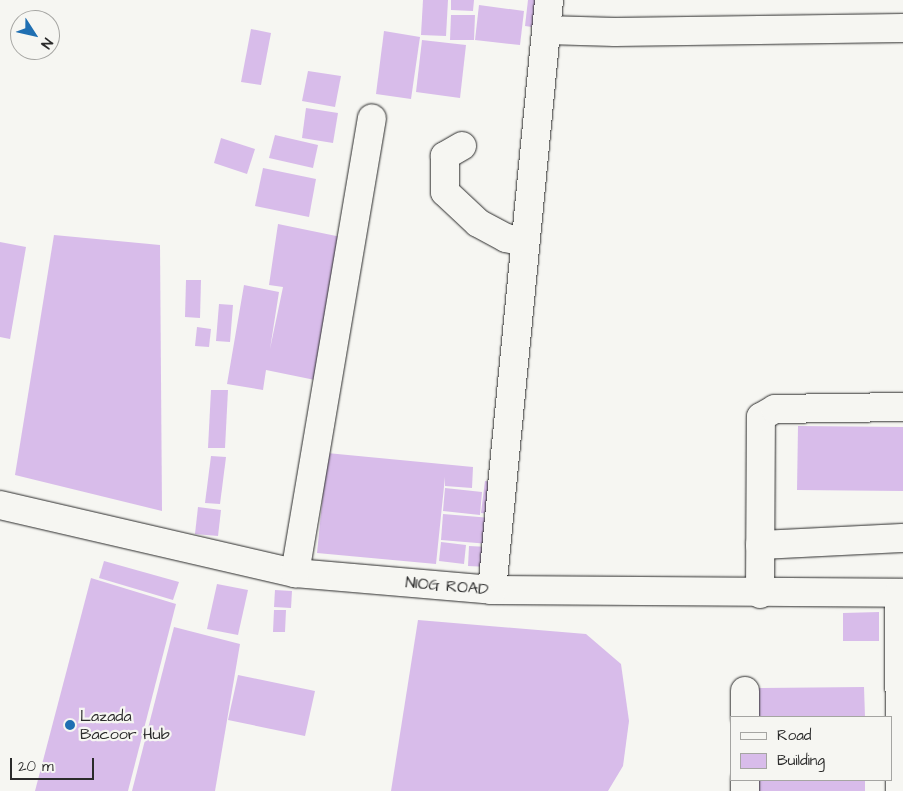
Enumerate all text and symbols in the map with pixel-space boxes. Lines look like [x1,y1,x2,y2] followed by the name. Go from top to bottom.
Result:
[10,10,60,60] north arrow
[36,34,57,52] text: N
[405,573,489,599] street label: NIOG ROAD
[80,706,170,744] place label: Lazada Bacoor Hub
[730,716,893,781] legend
[64,719,76,731] marker: Lazada Bacoor Hub
[777,725,811,746] text: Road
[12,748,96,780] scale bar
[777,750,825,771] text: Building
[18,756,54,777] text: 20 m

